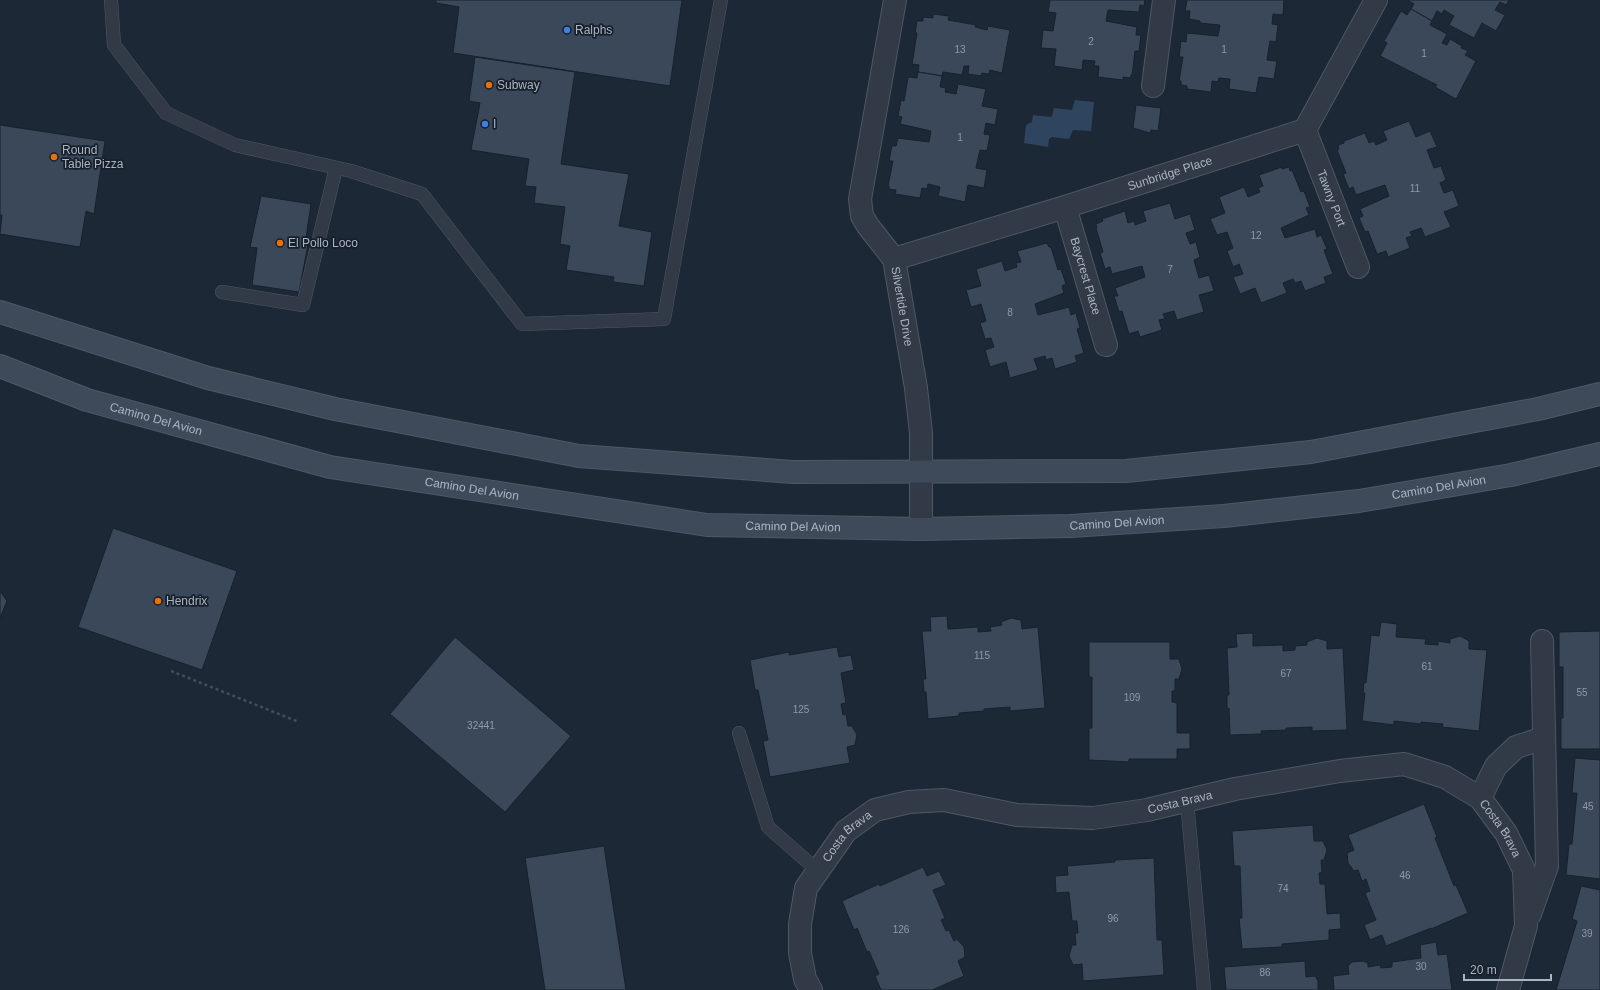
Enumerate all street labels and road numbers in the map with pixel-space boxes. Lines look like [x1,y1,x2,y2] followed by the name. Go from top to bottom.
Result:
[1126,153,1214,193] street label: Sunbridge Place
[1314,168,1349,229] street label: Tawny Port
[1067,236,1104,317] street label: Baycrest Place
[888,265,916,348] street label: Silvertide Drive
[108,400,204,438] street label: Camino Del Avion
[1391,472,1487,502] street label: Camino Del Avion
[424,475,520,503] street label: Camino Del Avion
[1069,513,1165,533] street label: Camino Del Avion
[745,519,841,534] street label: Camino Del Avion
[1146,788,1214,817] street label: Costa Brava
[1477,797,1524,860] street label: Costa Brava
[819,808,875,865] street label: Costa Brava

